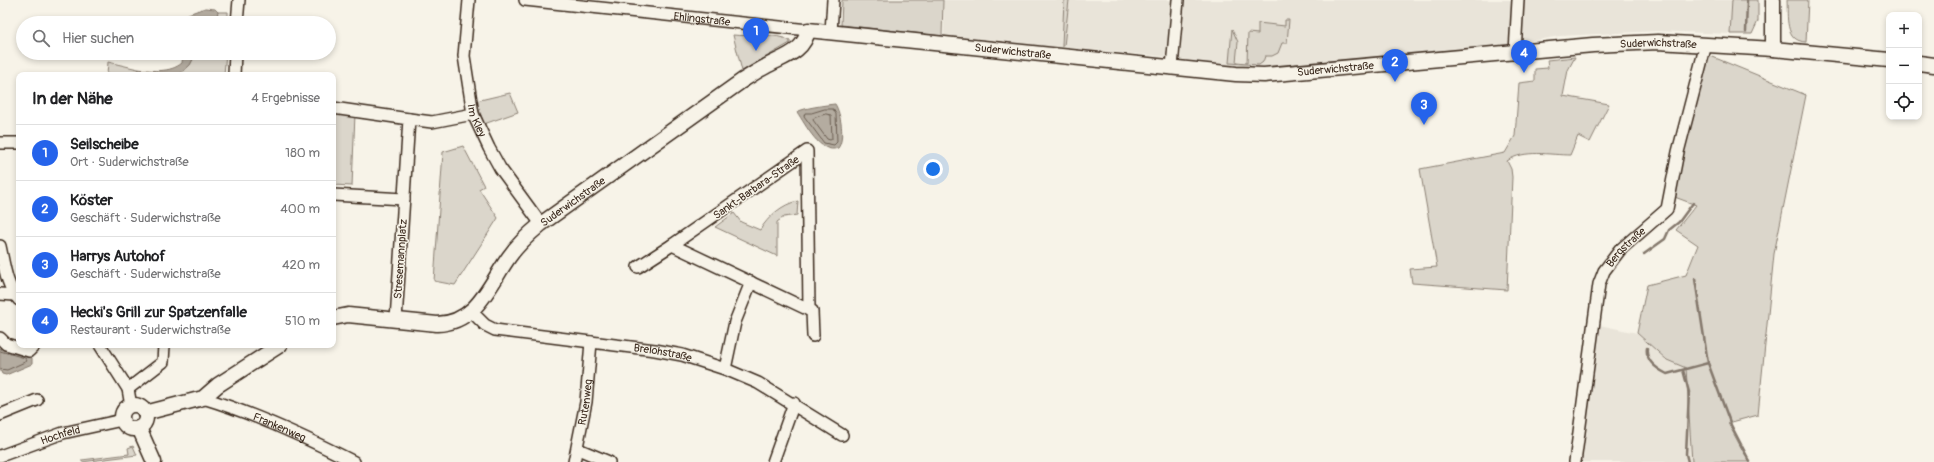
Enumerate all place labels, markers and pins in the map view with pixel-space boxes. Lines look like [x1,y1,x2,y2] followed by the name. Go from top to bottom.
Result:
[743,18,769,51] pin: 1
[1511,40,1537,73] pin: 4
[1382,49,1408,82] pin: 2
[1411,92,1437,125] pin: 3

